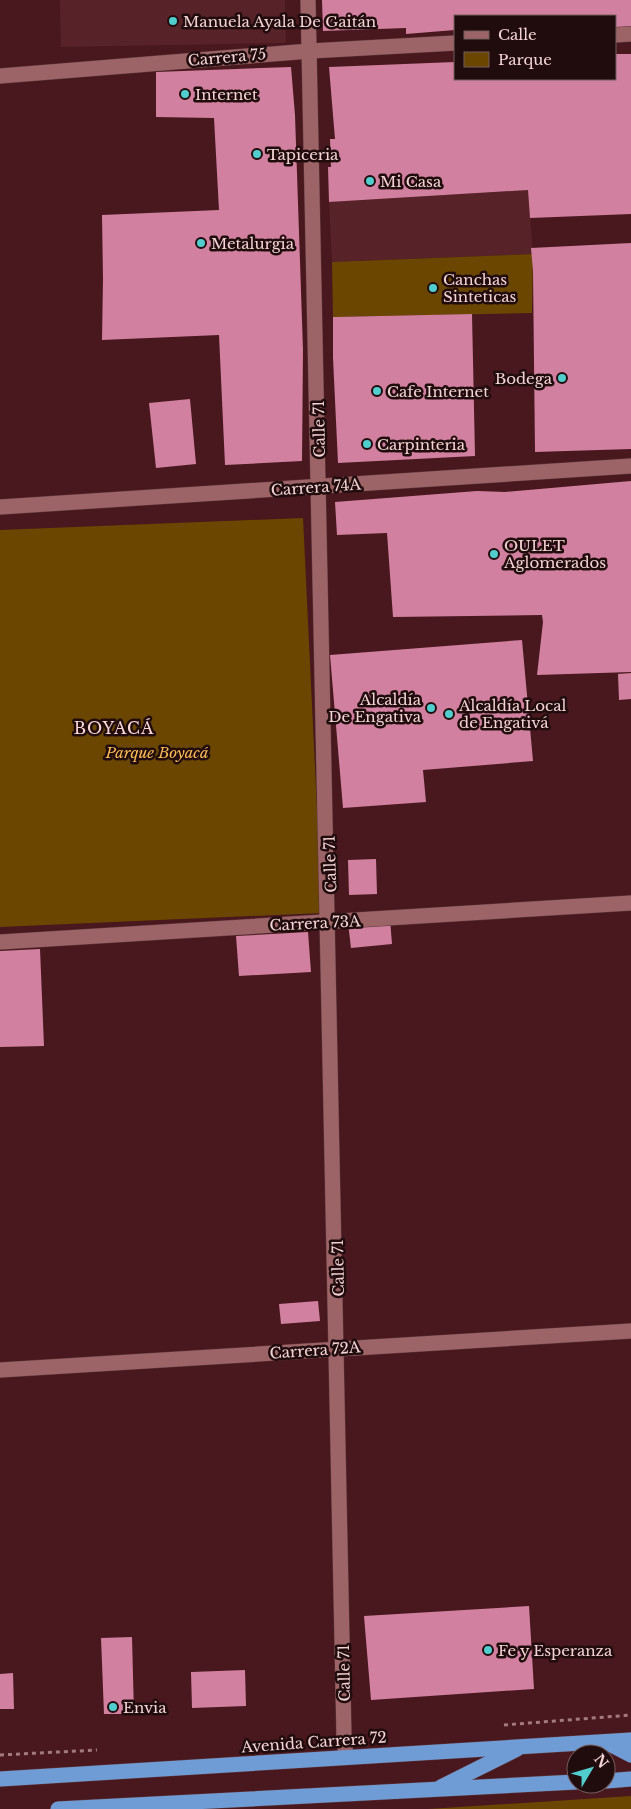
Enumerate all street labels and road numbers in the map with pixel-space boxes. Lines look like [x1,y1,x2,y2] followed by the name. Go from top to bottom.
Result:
[187,44,267,70] street label: Carrera 75
[309,400,329,458] street label: Calle 71
[270,474,362,500] street label: Carrera 74A
[320,835,340,893] street label: Calle 71
[269,911,361,935] street label: Carrera 73A
[328,1239,348,1297] street label: Calle 71
[269,1337,361,1363] street label: Carrera 72A
[334,1644,354,1702] street label: Calle 71
[240,1727,387,1757] street label: Avenida Carrera 72

